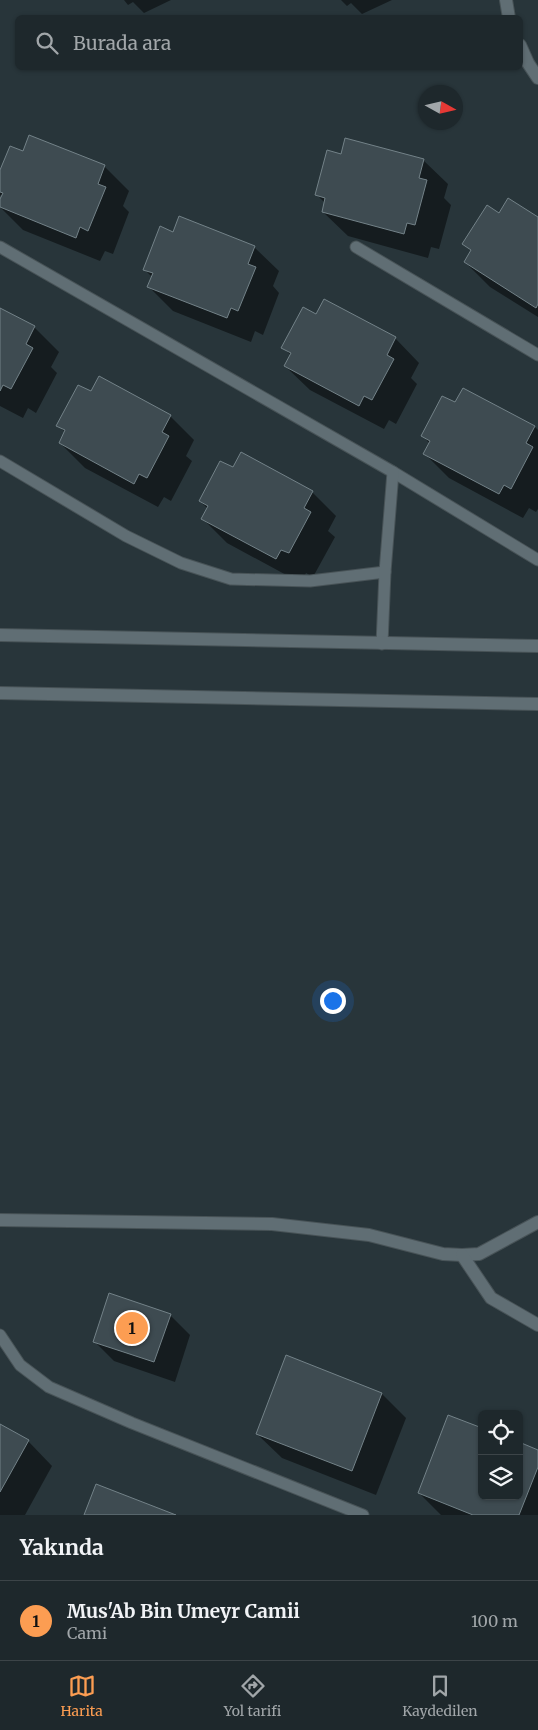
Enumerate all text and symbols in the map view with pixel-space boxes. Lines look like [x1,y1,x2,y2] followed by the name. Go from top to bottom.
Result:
[15,15,523,70] search box
[33,29,61,57] icon: search
[73,31,171,55] text: Burada ara
[418,85,463,130] north arrow
[320,988,346,1014] your location
[116,1309,148,1347] pin: 1
[478,1410,523,1500] map controls
[478,1410,523,1455] button: locate
[478,1455,523,1500] button: layers
[20,1534,104,1561] text: Yakında
[67,1599,300,1623] text: Mus'Ab Bin Umeyr Camii
[32,1611,40,1631] text: 1
[471,1611,518,1631] text: 100 m
[67,1623,107,1643] text: Cami
[60,1672,103,1720] tab: Harita
[224,1672,281,1720] tab: Yol tarifi
[402,1672,477,1720] tab: Kaydedilen

